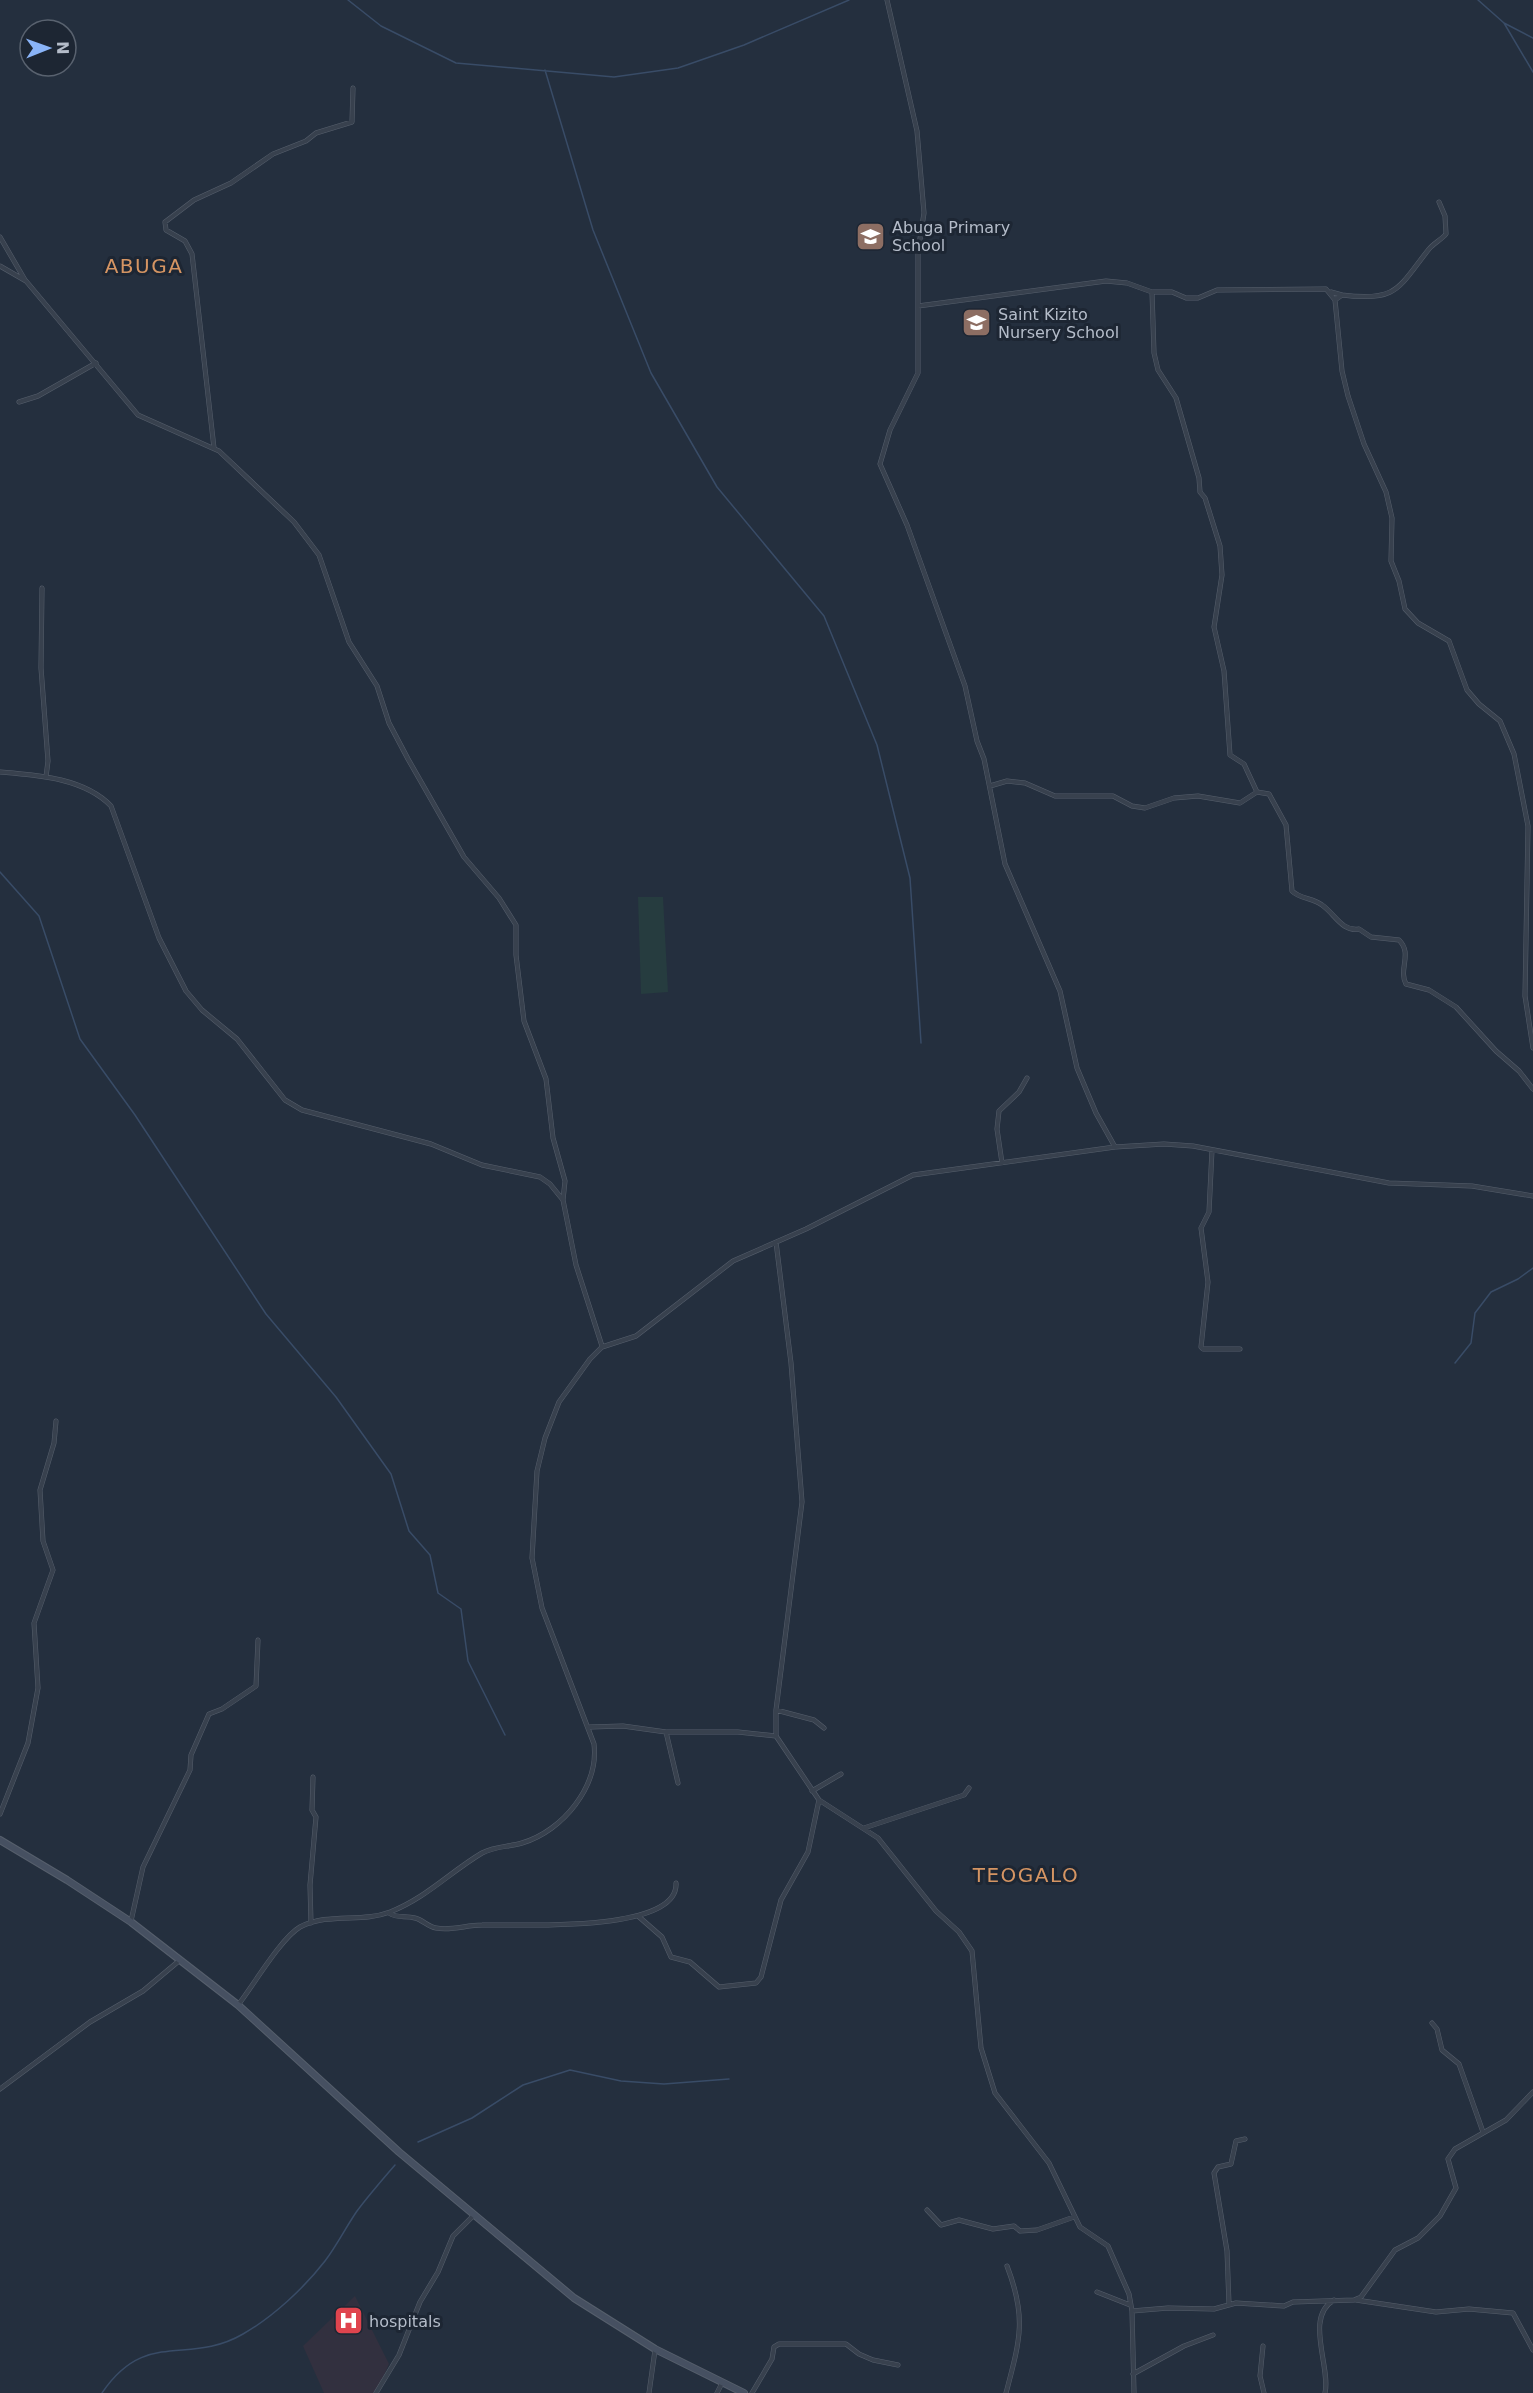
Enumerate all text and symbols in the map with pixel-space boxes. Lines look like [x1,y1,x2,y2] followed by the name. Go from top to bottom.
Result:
[18,18,78,78] north arrow
[53,41,72,55] text: N
[892,218,1010,255] place label: Abuga Primary School
[855,220,887,252] school or university icon: Abuga Primary School
[105,254,183,278] district label: ABUGA
[998,305,1119,342] place label: Saint Kizito Nursery School
[961,307,993,339] school or university icon: Saint Kizito Nursery School
[972,1863,1079,1887] district label: TEOGALO
[332,2305,364,2337] hospital icon: hospitals
[369,2312,441,2331] place label: hospitals

